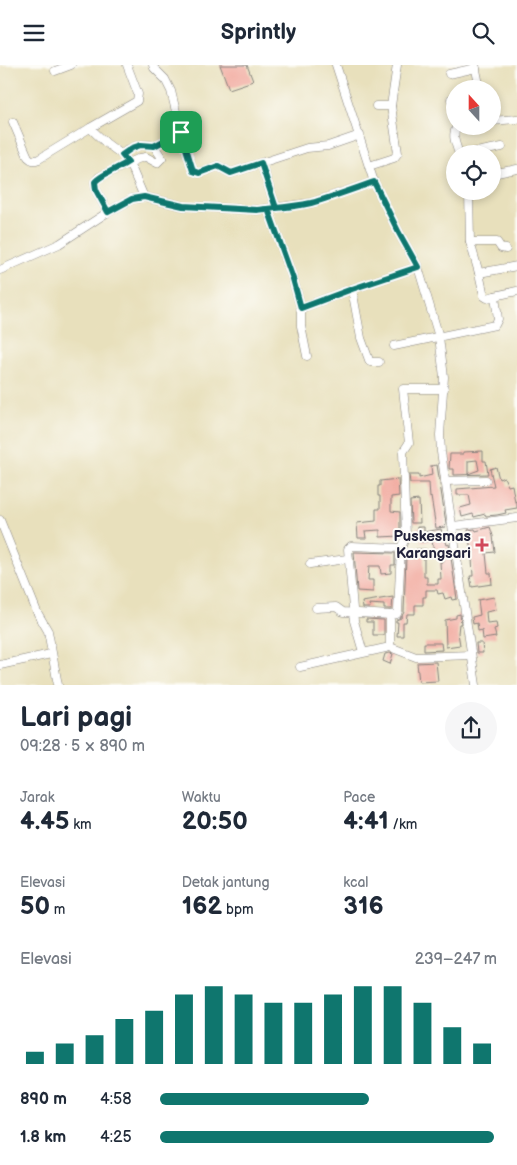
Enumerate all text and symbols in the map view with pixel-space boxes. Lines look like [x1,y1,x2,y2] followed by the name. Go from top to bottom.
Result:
[20,19,48,47] icon: menu
[221,19,296,46] text: Sprintly
[469,19,497,47] icon: search
[446,80,501,135] north arrow
[446,80,501,200] map controls
[160,111,202,153] pin
[167,118,195,146] icon: arrive
[446,145,501,200] button: locate
[393,527,471,563] place label: Puskesmas Karangsari
[475,538,489,552] marker: Puskesmas Karangsari
[20,701,132,734] text: Lari pagi
[445,702,497,754] button: share
[20,737,145,756] text: 09:28 · 5 × 890 m
[20,789,55,806] text: Jarak
[182,789,221,806] text: Waktu
[343,789,375,806] text: Pace
[20,806,69,837] text: 4.45
[182,806,248,837] text: 20:50
[343,806,389,837] text: 4:41
[69,816,92,833] text: km
[389,816,417,833] text: /km
[20,874,65,891] text: Elevasi
[182,874,270,891] text: Detak jantung
[343,874,368,891] text: kcal
[20,891,50,922] text: 50
[182,891,222,922] text: 162
[343,891,384,922] text: 316
[50,901,65,918] text: m
[222,901,254,918] text: bpm
[20,950,72,969] text: Elevasi
[415,950,497,969] text: 239–247 m
[20,1090,67,1109] text: 890 m
[100,1090,132,1109] text: 4:58
[20,1128,66,1147] text: 1.8 km
[100,1128,132,1147] text: 4:25

